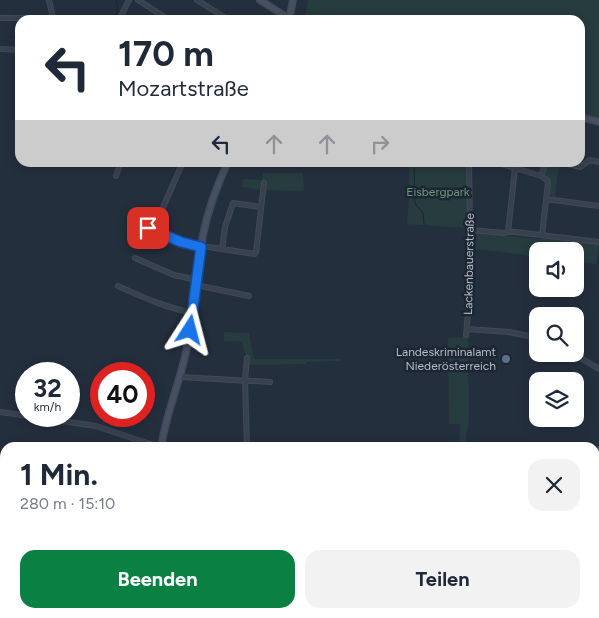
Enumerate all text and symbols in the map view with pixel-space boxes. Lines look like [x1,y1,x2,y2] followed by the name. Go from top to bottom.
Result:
[118,33,214,75] text: 170 m
[35,35,100,100] icon: left
[118,75,249,102] text: Mozartstraße
[207,130,235,158] icon: left
[260,130,288,158] icon: ahead
[313,130,341,158] icon: ahead
[366,130,394,158] icon: right
[406,185,470,199] park label: Eisbergpark
[127,207,169,249] pin
[461,213,477,315] street label: Lackenbauerstraße
[134,214,162,242] icon: arrive
[529,242,584,427] map controls
[529,242,584,297] button: sound
[163,303,215,355] position arrow
[529,307,584,362] button: search
[396,345,496,373] place label: Landeskriminalamt Niederösterreich
[500,353,512,365] marker: Landeskriminalamt Niederösterreich
[90,362,155,427] speed limit sign: 40
[529,372,584,427] button: layers
[33,373,62,403] text: 32
[34,400,61,414] text: km/h
[20,456,98,493] text: 1 Min.
[528,459,580,511] button: close
[20,494,115,513] text: 280 m · 15:10
[20,550,295,608] button: Beenden
[305,550,580,608] button: Teilen

